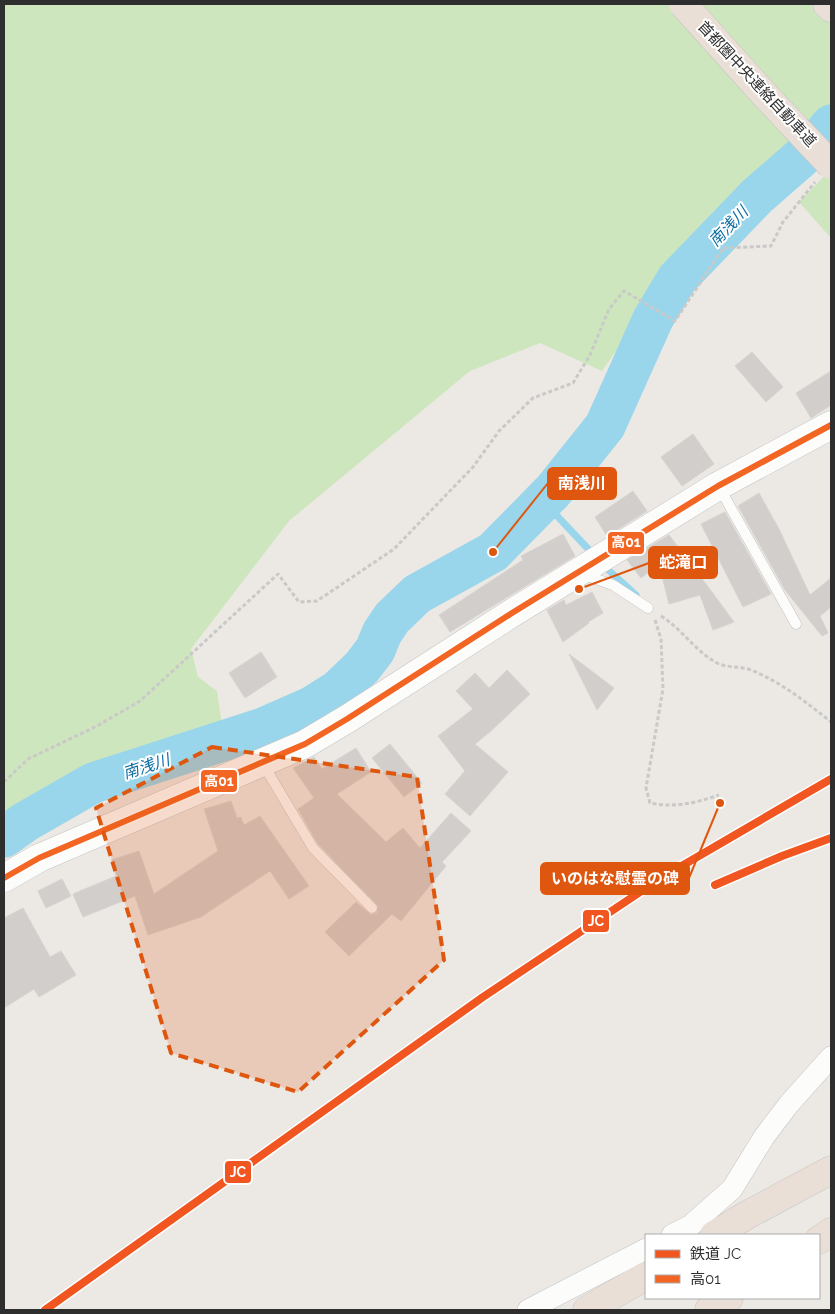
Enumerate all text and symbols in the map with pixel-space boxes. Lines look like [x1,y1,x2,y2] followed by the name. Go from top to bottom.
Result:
[694,18,820,150] street label: 首都圏中央連絡自動車道
[705,201,753,250] water label: 南浅川
[548,468,616,499] callout: 南浅川
[558,474,606,493] text: 南浅川
[607,531,645,555] line badge: 高01
[611,534,641,550] text: 高01
[649,547,717,578] callout: 蛇滝口
[659,553,707,572] text: 蛇滝口
[120,749,174,783] water label: 南浅川
[200,769,238,793] line badge: 高01
[204,773,234,789] text: 高01
[541,863,689,894] callout: いのはな慰霊の碑
[551,869,679,888] text: いのはな慰霊の碑
[582,909,610,933] line badge: JC
[588,913,605,929] text: JC
[224,1160,252,1184] line badge: JC
[230,1164,247,1180] text: JC
[645,1234,820,1299] legend
[690,1245,741,1263] text: 鉄道 JC
[690,1270,721,1288] text: 高01

